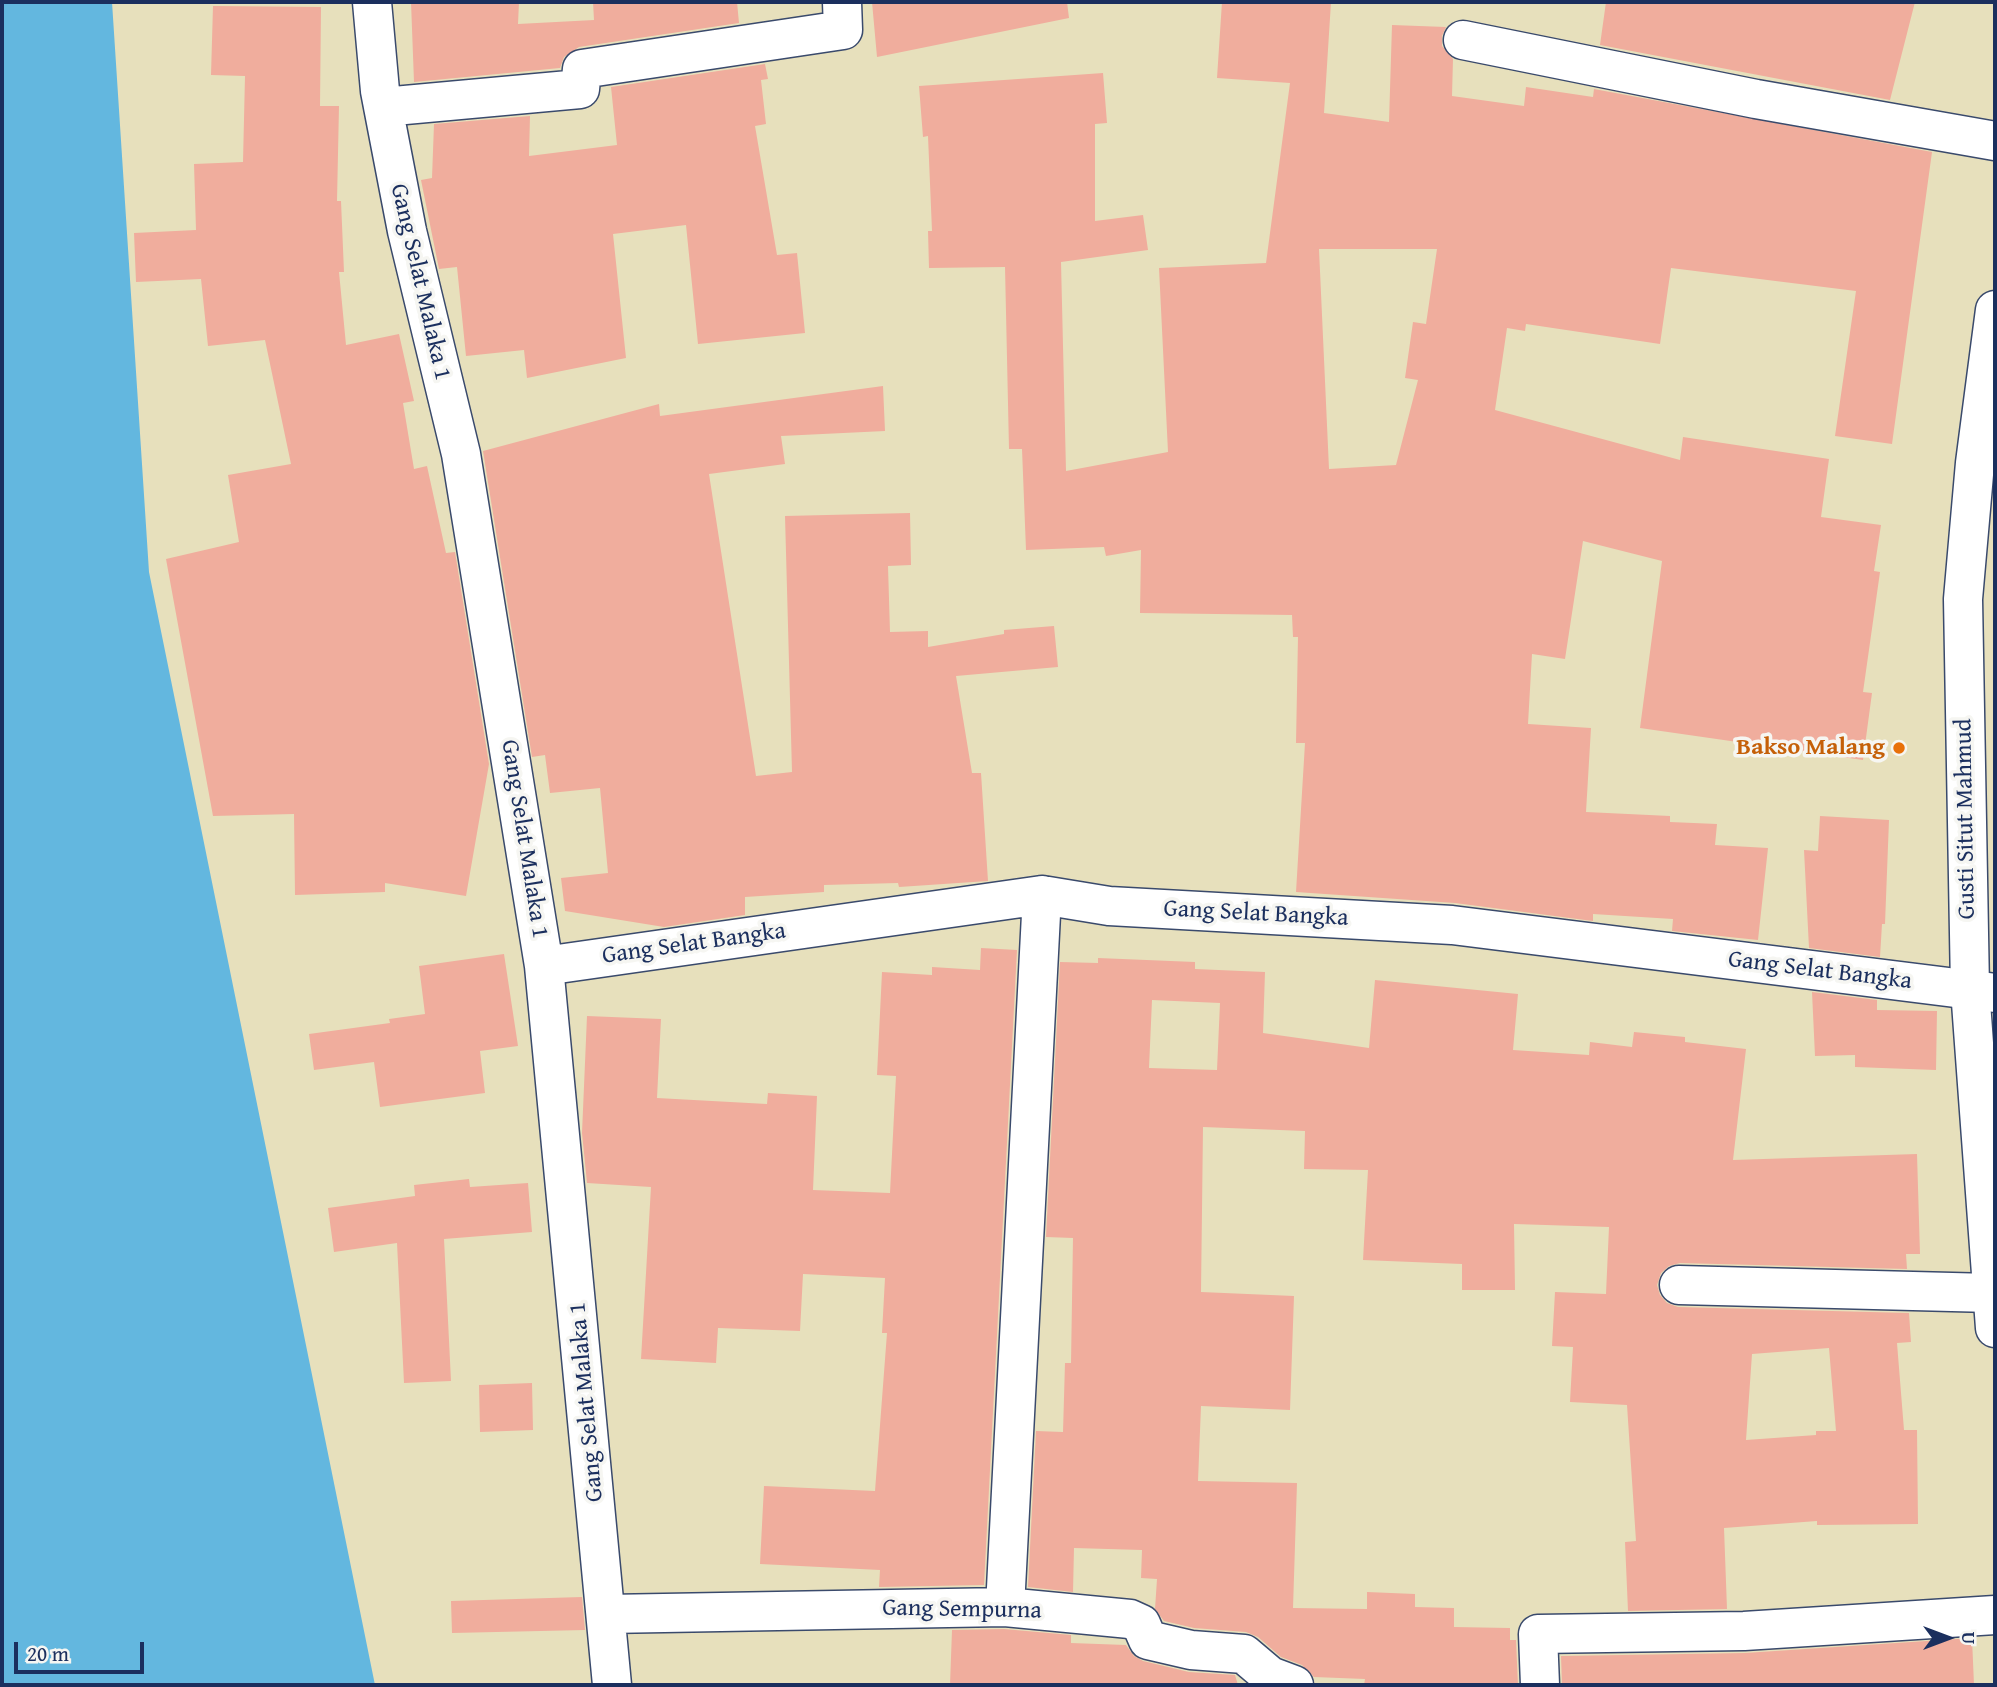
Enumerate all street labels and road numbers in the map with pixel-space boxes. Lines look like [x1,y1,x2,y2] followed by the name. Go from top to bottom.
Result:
[383,181,457,383] street label: Gang Selat Malaka 1
[1950,718,1982,920] street label: Gusti Situt Mahmud
[494,738,554,940] street label: Gang Selat Malaka 1
[1163,895,1349,933] street label: Gang Selat Bangka
[600,917,788,971] street label: Gang Selat Bangka
[1726,945,1914,997] street label: Gang Selat Bangka
[564,1301,610,1503] street label: Gang Selat Malaka 1
[882,1594,1042,1626] street label: Gang Sempurna

